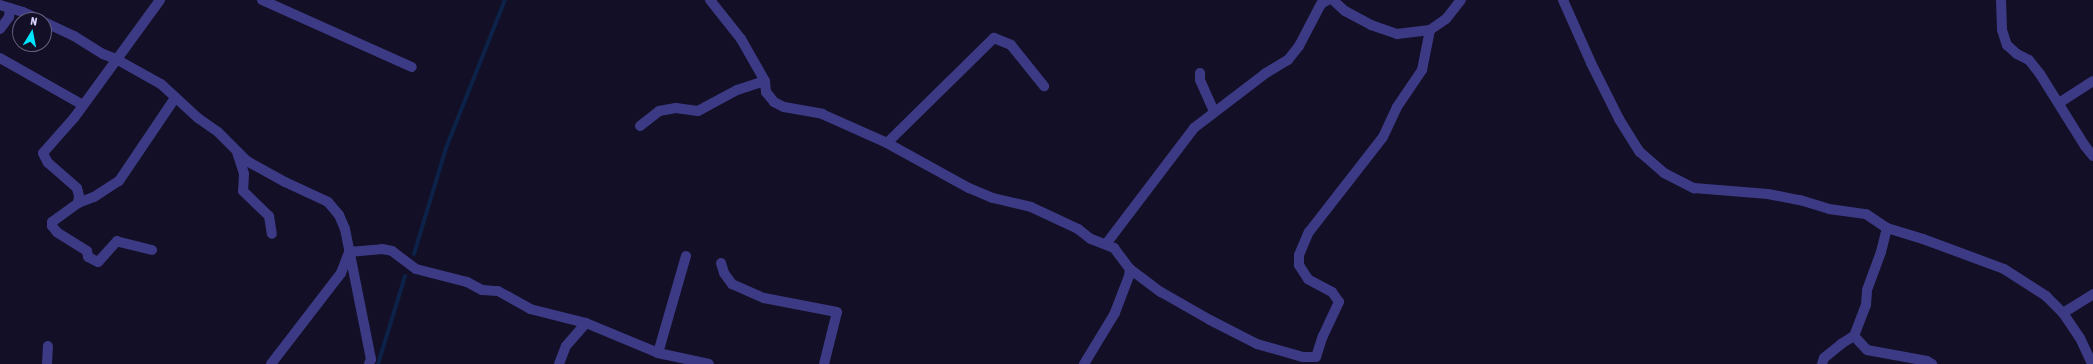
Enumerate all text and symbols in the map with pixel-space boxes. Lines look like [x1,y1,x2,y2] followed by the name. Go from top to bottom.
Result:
[12,12,52,52] north arrow
[30,15,38,28] text: N

